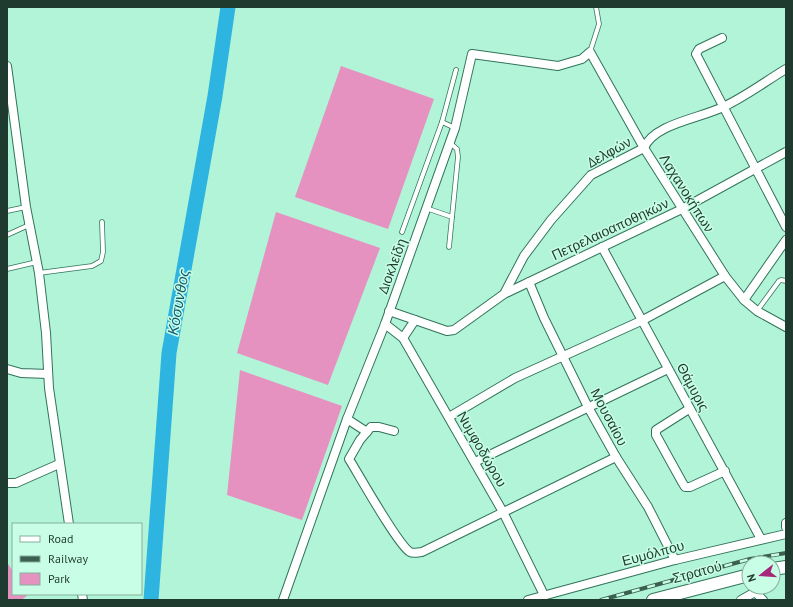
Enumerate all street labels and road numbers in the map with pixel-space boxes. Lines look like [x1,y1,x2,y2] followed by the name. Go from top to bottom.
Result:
[584,133,634,171] street label: Δελφών
[656,150,718,236] street label: Λαχανοκήπων
[548,194,672,264] street label: Πετρελαιοαποθηκών
[374,236,410,296] street label: Διοκλείδη
[673,360,713,414] street label: Θάμυρις
[586,385,632,449] street label: Μουσαίου
[453,408,511,490] street label: Νυμφοδώρου
[620,536,686,570] street label: Ευμόλπου
[670,557,724,587] street label: Στρατού

